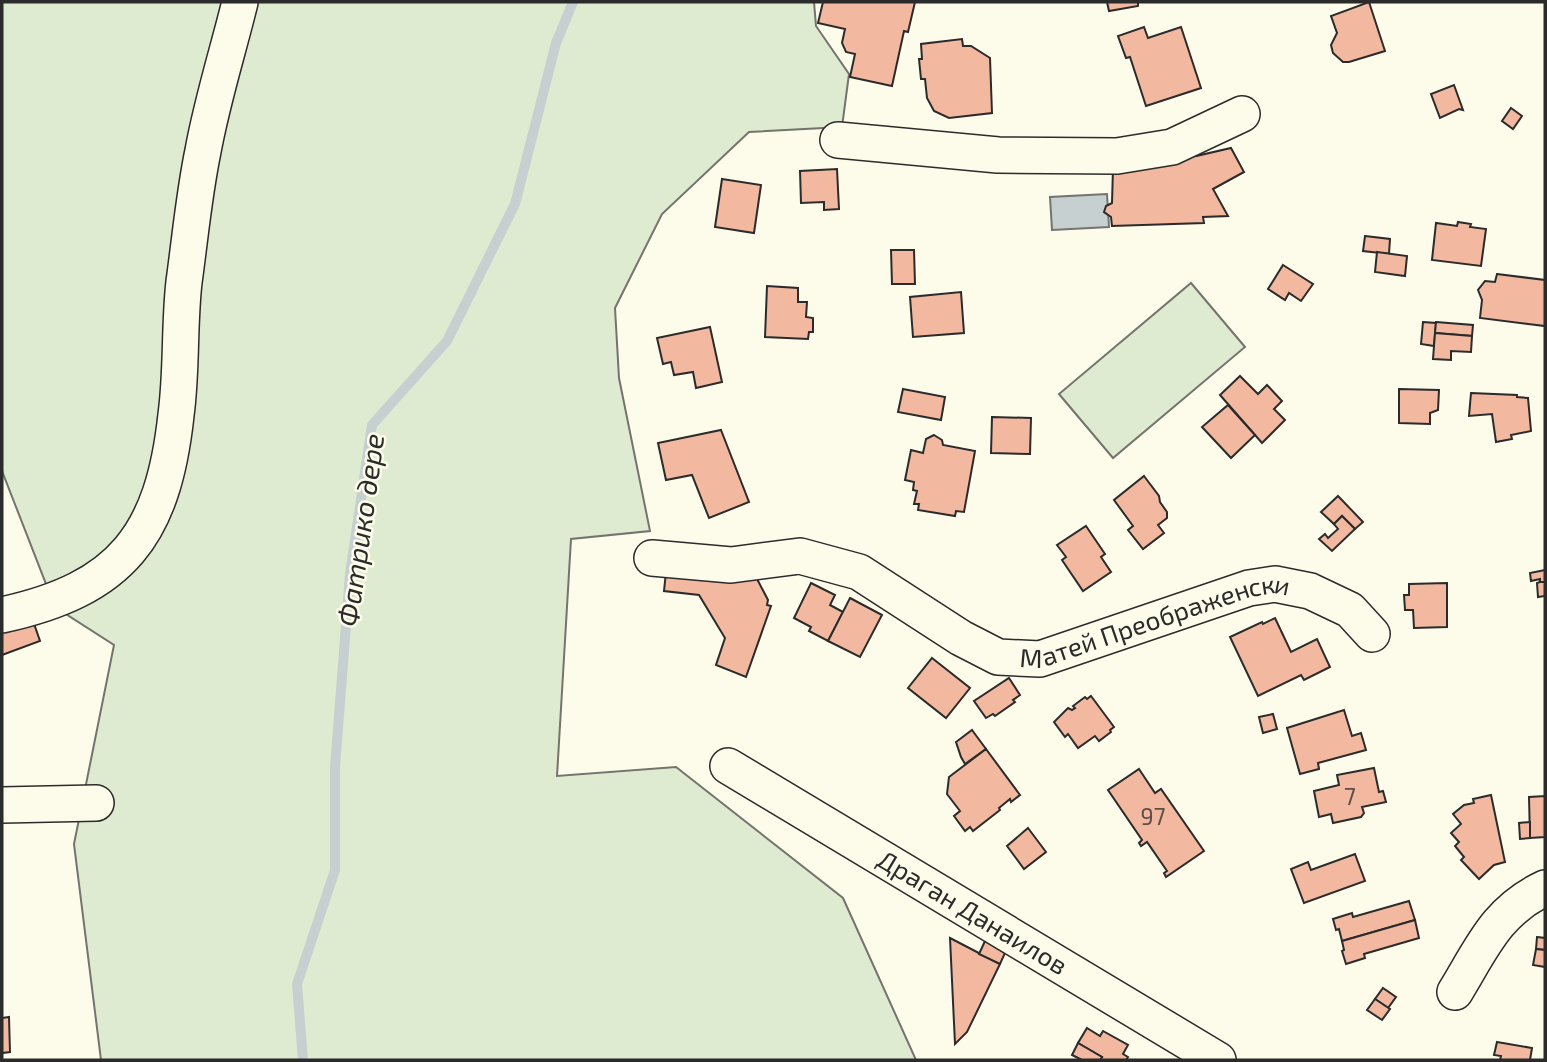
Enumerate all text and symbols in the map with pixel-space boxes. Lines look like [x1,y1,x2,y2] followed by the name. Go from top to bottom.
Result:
[330,431,390,629] water label: Фатрико дере
[1019,567,1293,673] street label: Матей Преображенски
[1344,782,1356,810] house number: 7
[1141,802,1166,830] house number: 97
[873,843,1074,980] street label: Драган Данаилов

